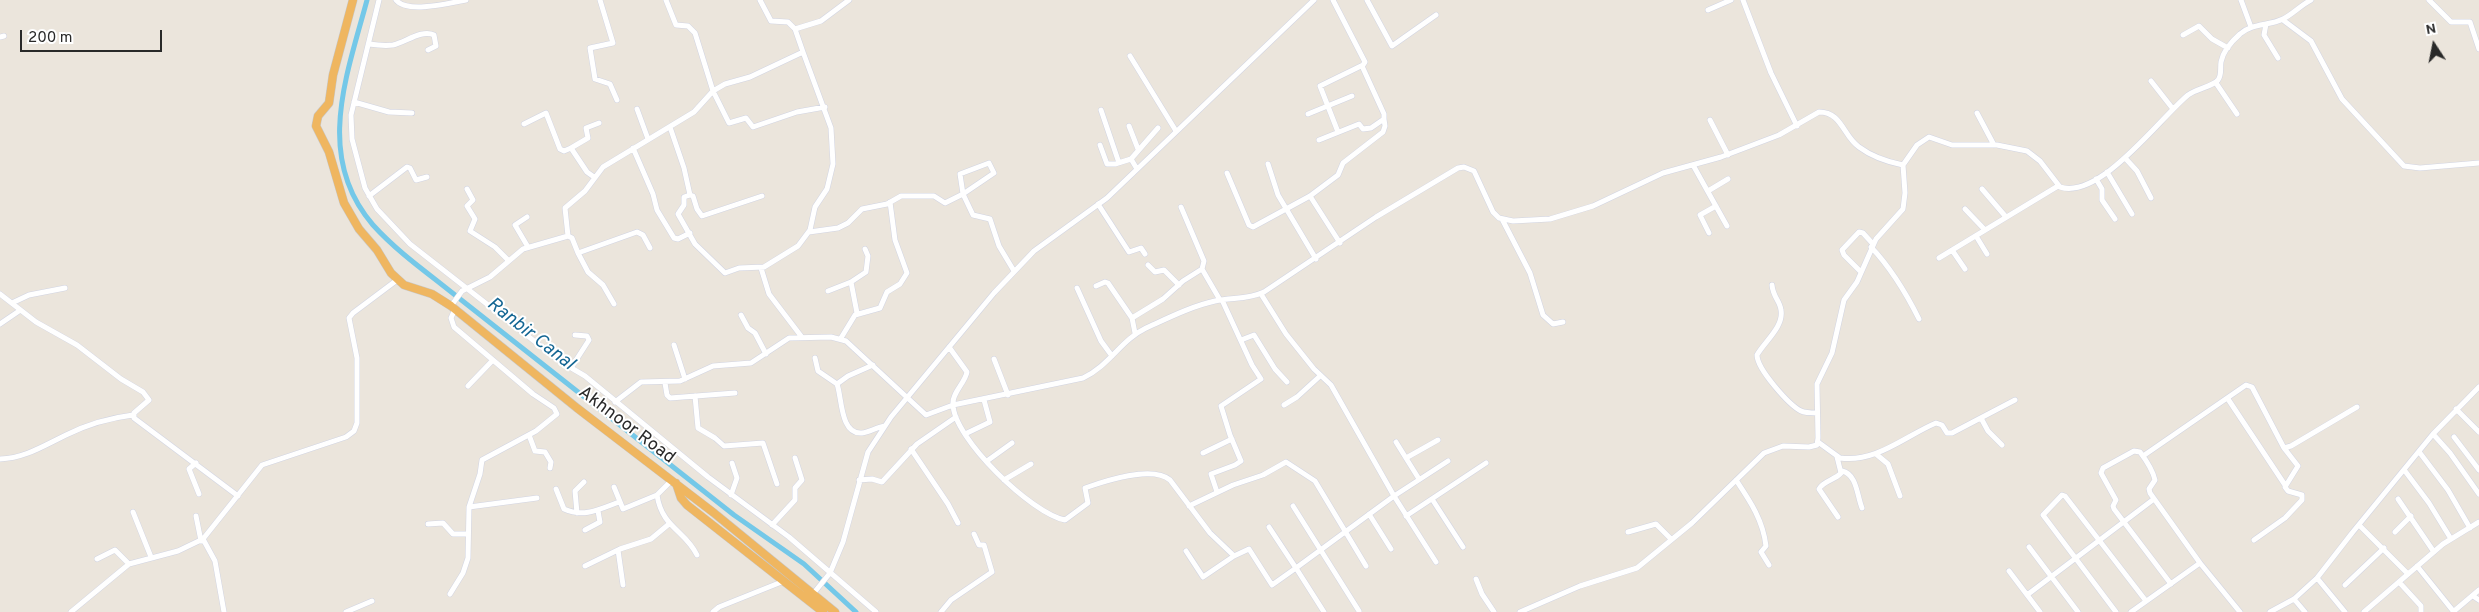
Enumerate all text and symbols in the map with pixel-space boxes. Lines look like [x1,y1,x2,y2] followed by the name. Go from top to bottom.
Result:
[22,20,165,52] scale bar
[2409,20,2459,70] north arrow
[2424,20,2438,39] text: N
[28,29,73,48] text: 200 m
[482,294,578,376] water label: Ranbir Canal
[573,383,679,469] street label: Akhnoor Road

